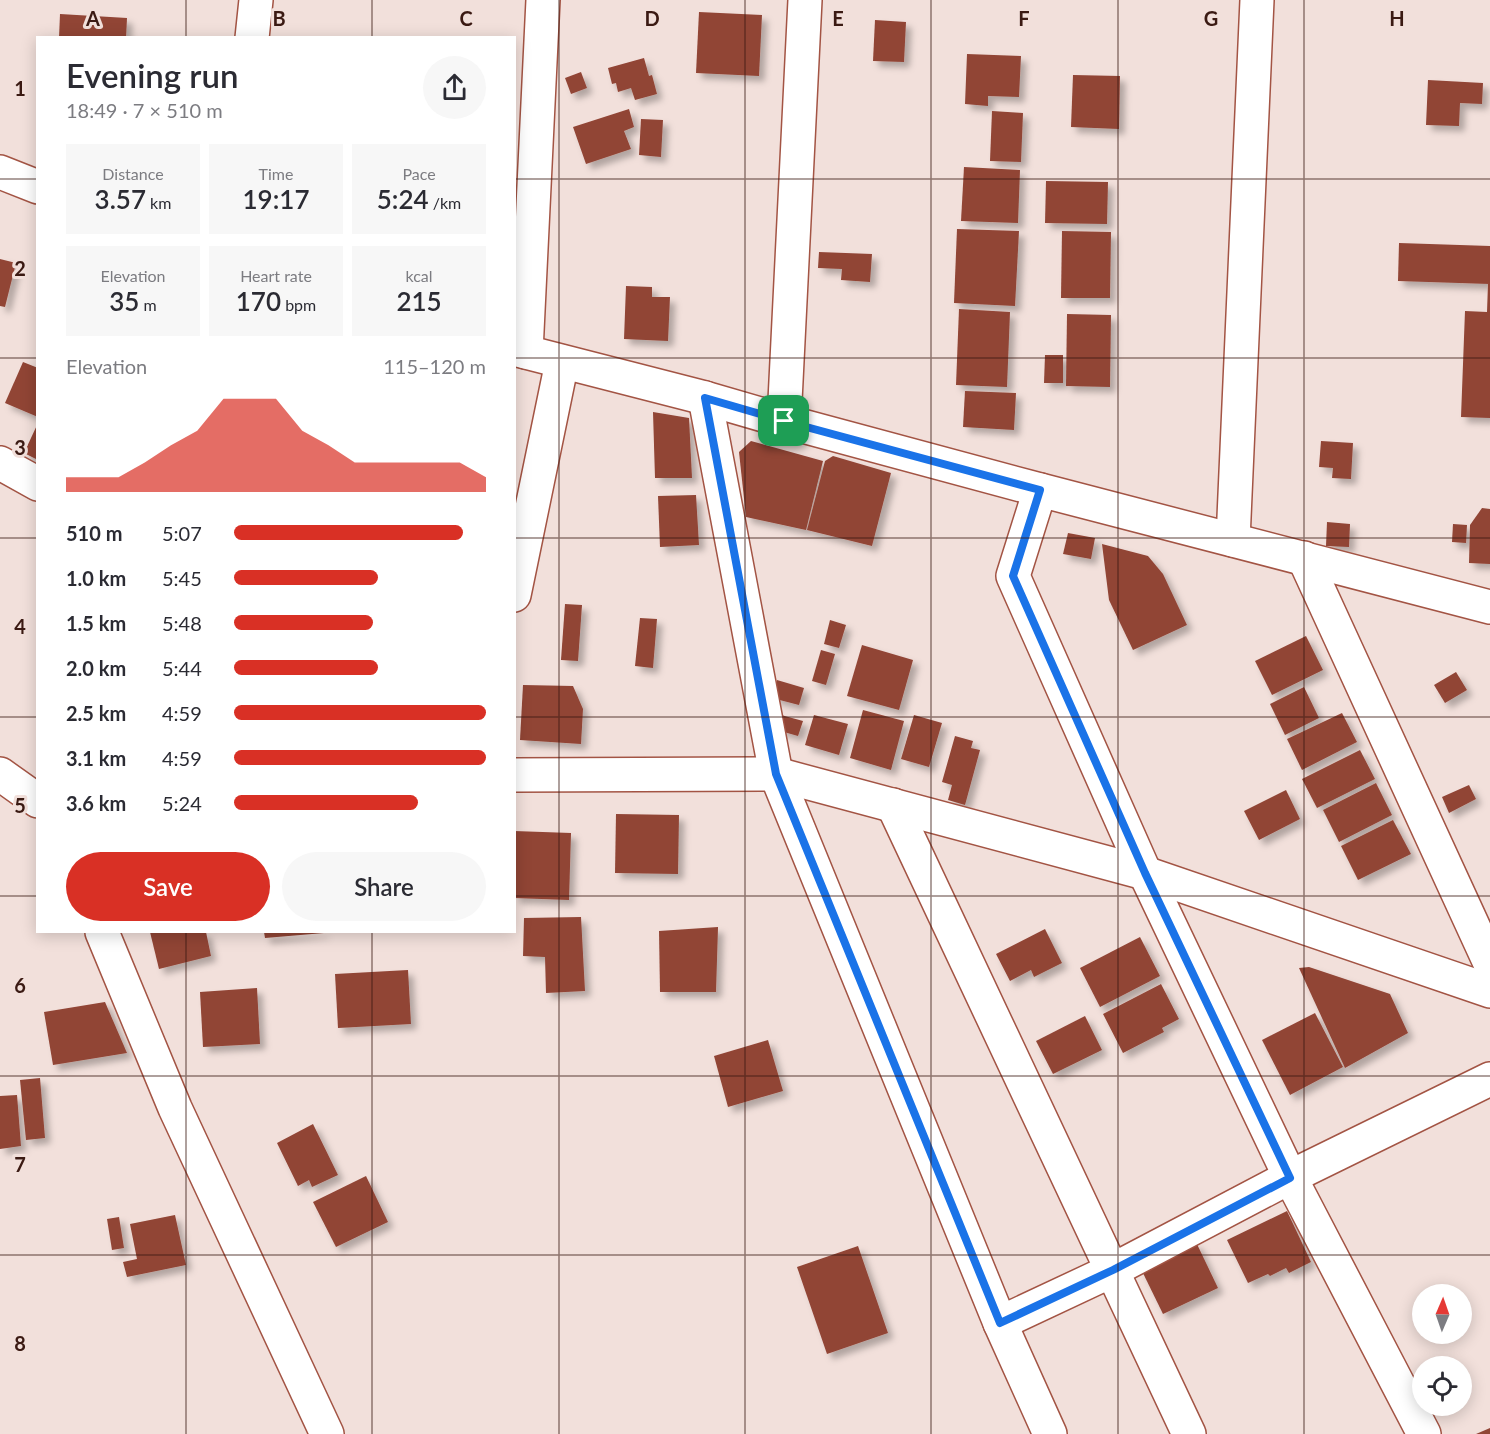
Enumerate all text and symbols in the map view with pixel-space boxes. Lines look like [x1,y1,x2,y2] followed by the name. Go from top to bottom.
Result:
[85,6,100,30] text: A
[272,6,286,30] text: B
[459,6,473,30] text: C
[644,6,660,30] text: D
[832,6,844,30] text: E
[1018,6,1030,30] text: F
[1204,6,1218,30] text: G
[1389,6,1405,30] text: H
[66,55,239,95] text: Evening run
[423,56,486,119] button: share
[14,76,26,100] text: 1
[66,98,223,122] text: 18:49 · 7 × 510 m
[102,164,164,183] text: Distance
[259,164,293,183] text: Time
[402,164,436,183] text: Pace
[95,183,146,215] text: 3.57
[243,183,309,215] text: 19:17
[377,183,429,215] text: 5:24
[146,193,171,212] text: km
[429,193,461,212] text: /km
[14,256,26,280] text: 2
[101,266,166,285] text: Elevation
[240,266,312,285] text: Heart rate
[405,266,433,285] text: kcal
[109,285,139,317] text: 35
[236,285,281,317] text: 170
[396,285,442,317] text: 215
[139,295,157,314] text: m
[281,295,316,314] text: bpm
[66,354,147,378] text: Elevation
[383,354,486,378] text: 115–120 m
[758,395,809,446] pin
[767,404,800,437] icon: arrive
[14,435,26,459] text: 3
[66,521,122,545] text: 510 m
[162,521,202,545] text: 5:07
[66,566,126,590] text: 1.0 km
[162,566,202,590] text: 5:45
[66,611,126,635] text: 1.5 km
[162,611,202,635] text: 5:48
[14,614,26,638] text: 4
[66,656,126,680] text: 2.0 km
[162,656,202,680] text: 5:44
[66,701,126,725] text: 2.5 km
[162,701,202,725] text: 4:59
[66,746,126,770] text: 3.1 km
[162,746,202,770] text: 4:59
[66,791,126,815] text: 3.6 km
[162,791,202,815] text: 5:24
[14,793,26,817] text: 5
[66,852,270,921] button: Save
[282,852,486,921] button: Share
[14,973,26,997] text: 6
[14,1152,26,1176] text: 7
[1412,1284,1472,1344] north arrow
[1412,1284,1472,1416] map controls
[14,1331,26,1355] text: 8
[1412,1356,1472,1416] button: locate

